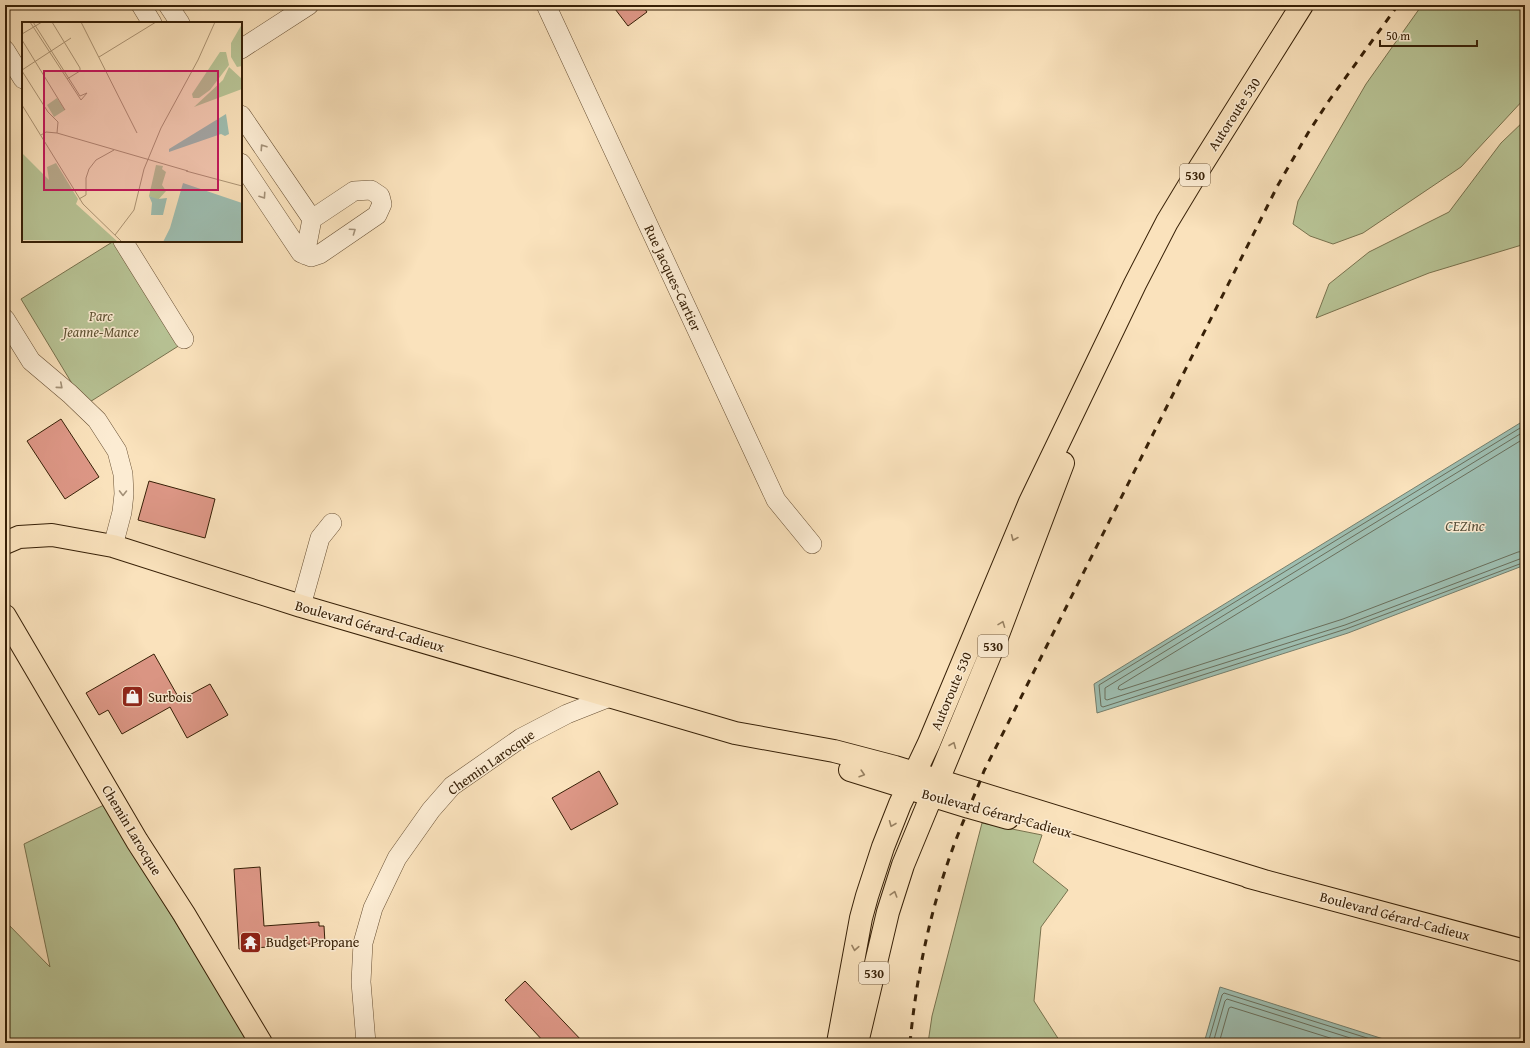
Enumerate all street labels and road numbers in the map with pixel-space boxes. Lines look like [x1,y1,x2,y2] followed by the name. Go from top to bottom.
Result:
[1203,73,1265,154] street label: Autoroute 530
[1180,164,1210,186] road number: 530
[640,221,707,335] street label: Rue Jacques-Cartier
[293,595,448,657] street label: Boulevard Gérard-Cadieux
[978,635,1008,657] road number: 530
[926,649,977,733] street label: Autoroute 530
[443,724,539,800] street label: Chemin Larocque
[97,781,167,879] street label: Chemin Larocque
[920,783,1075,843] street label: Boulevard Gérard-Cadieux
[1318,886,1473,946] street label: Boulevard Gérard-Cadieux
[859,962,889,984] road number: 530

